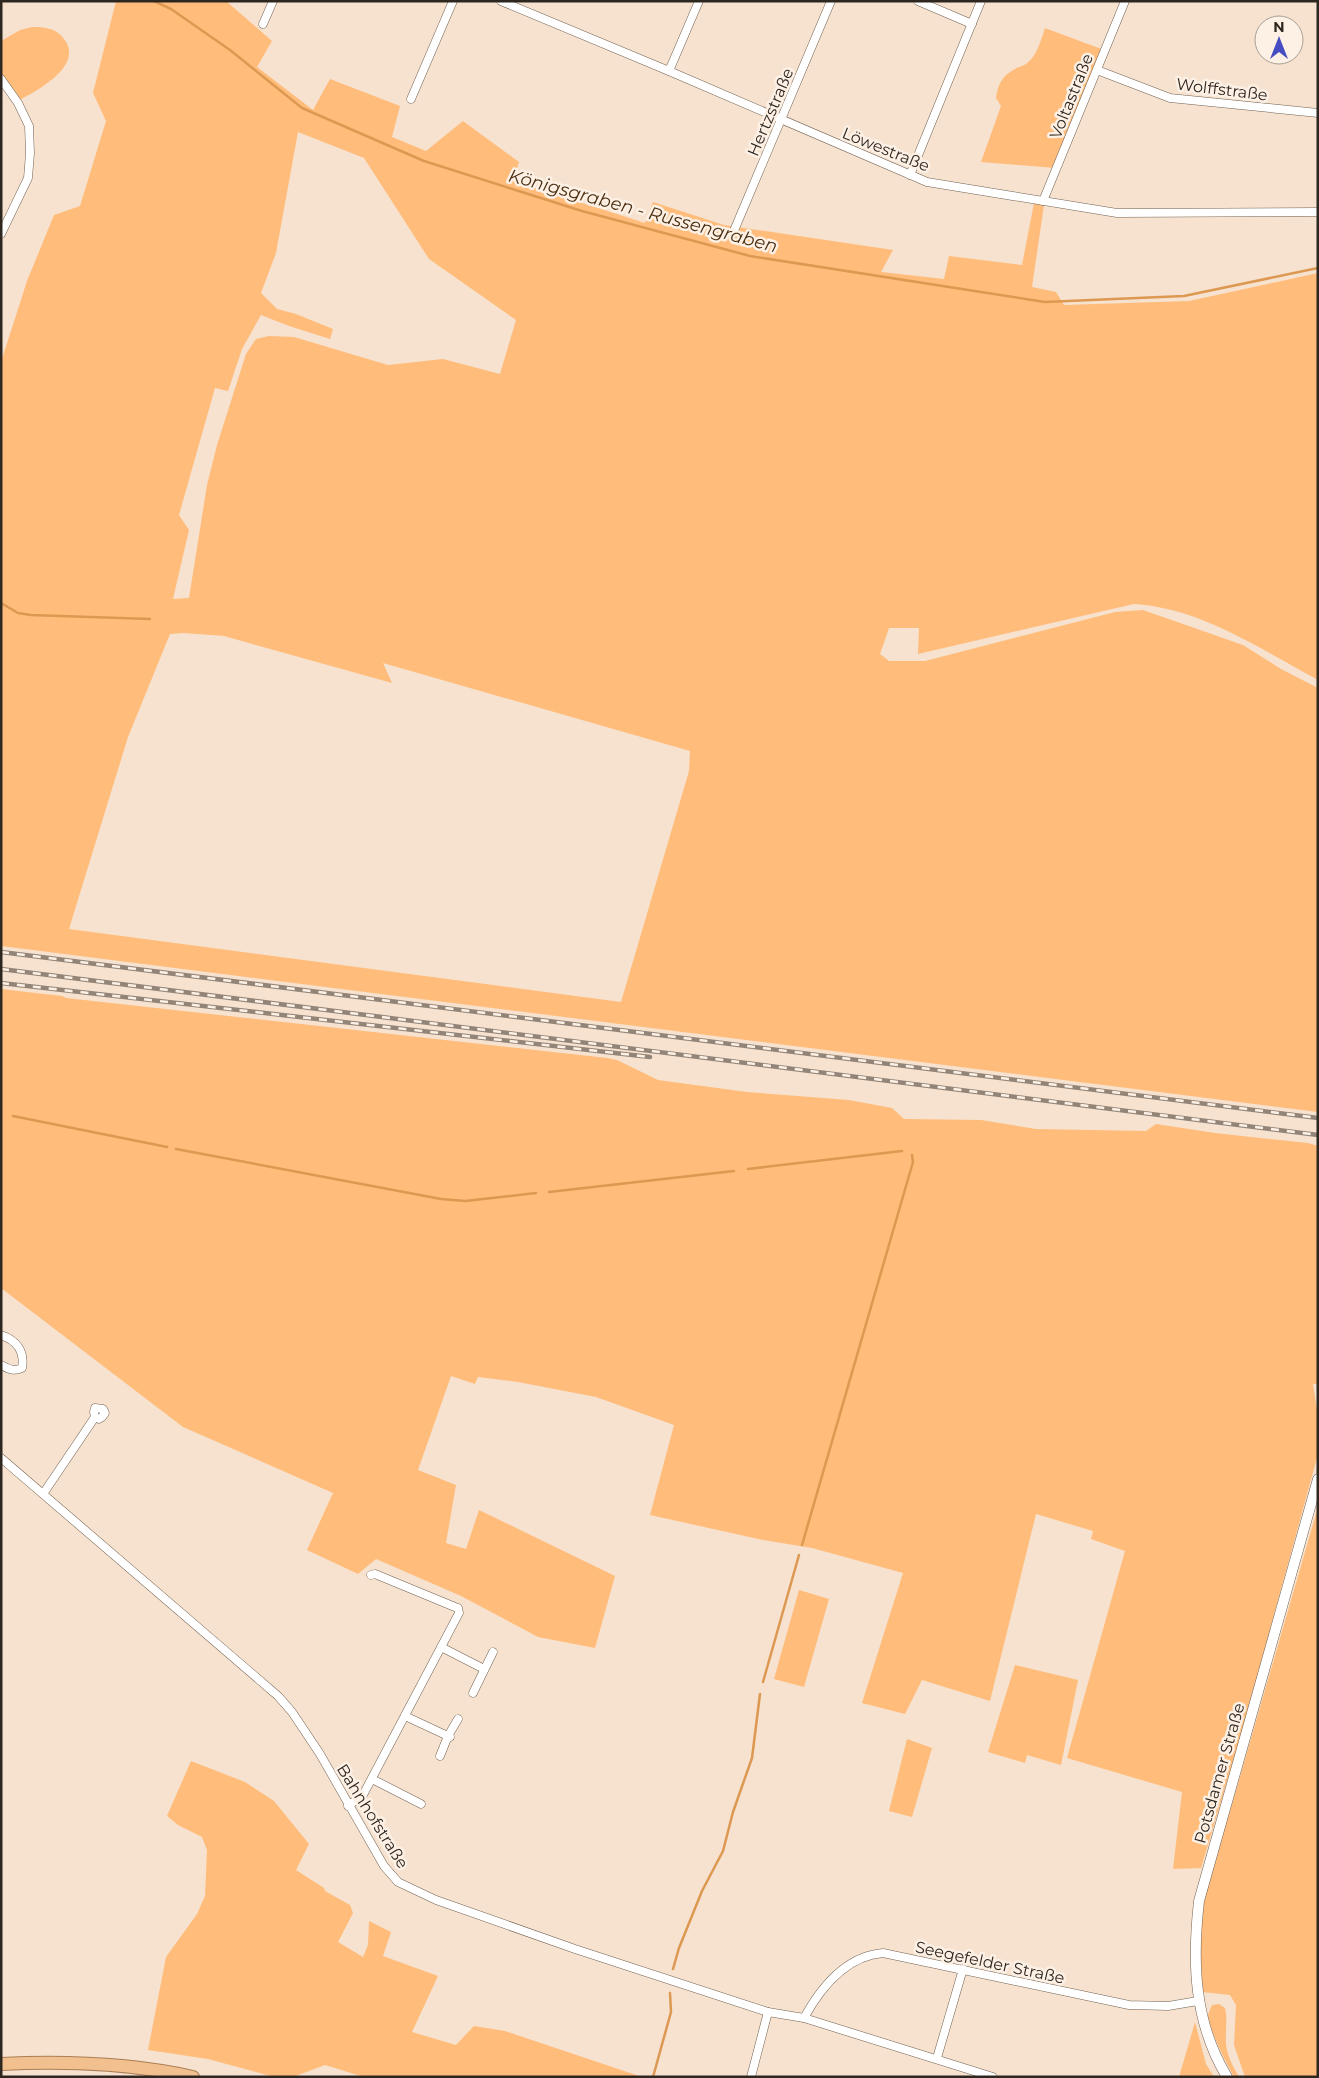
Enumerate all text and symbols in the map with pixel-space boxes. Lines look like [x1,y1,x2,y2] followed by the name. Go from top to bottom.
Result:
[1254,15,1304,65] north arrow
[1273,18,1285,36] text: N
[1046,51,1097,141] street label: Voltastraße
[743,65,798,159] street label: Hertzstraße
[1175,74,1269,105] street label: Wolffstraße
[839,123,932,176] street label: Löwestraße
[506,164,780,258] water label: Königsgraben - Russengraben
[1190,1701,1249,1845] street label: Potsdamer Straße
[333,1761,412,1872] street label: Bahnhofstraße
[914,1937,1066,1988] street label: Seegefelder Straße

